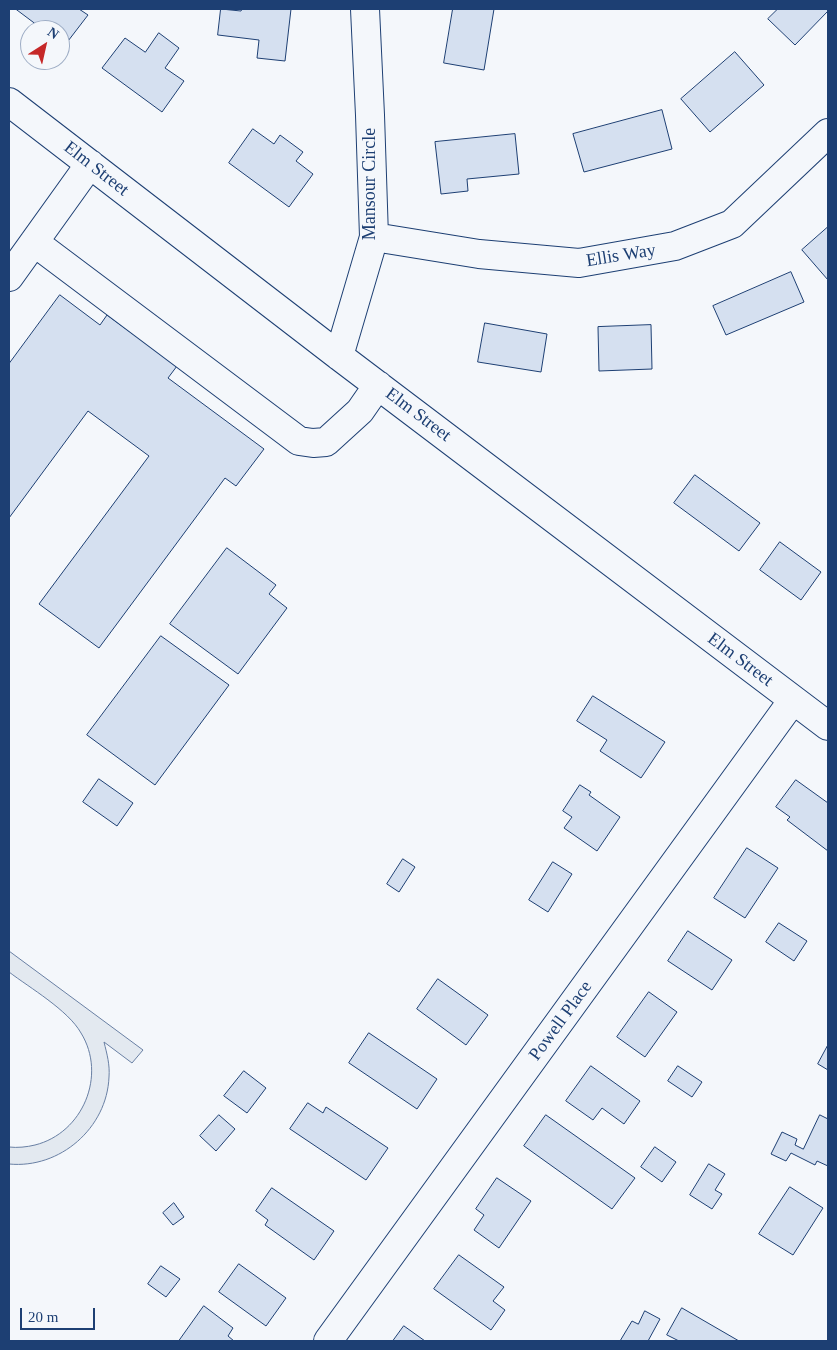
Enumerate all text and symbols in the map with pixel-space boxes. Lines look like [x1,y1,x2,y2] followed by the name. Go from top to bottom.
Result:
[20,20,70,70] north arrow
[45,24,62,42] text: N
[359,128,381,240] street label: Mansour Circle
[59,137,133,201] street label: Elm Street
[585,240,657,272] street label: Ellis Way
[381,383,455,447] street label: Elm Street
[703,628,777,692] street label: Elm Street
[525,977,597,1065] street label: Powell Place
[22,1298,98,1330] scale bar
[28,1309,58,1325] text: 20 m

